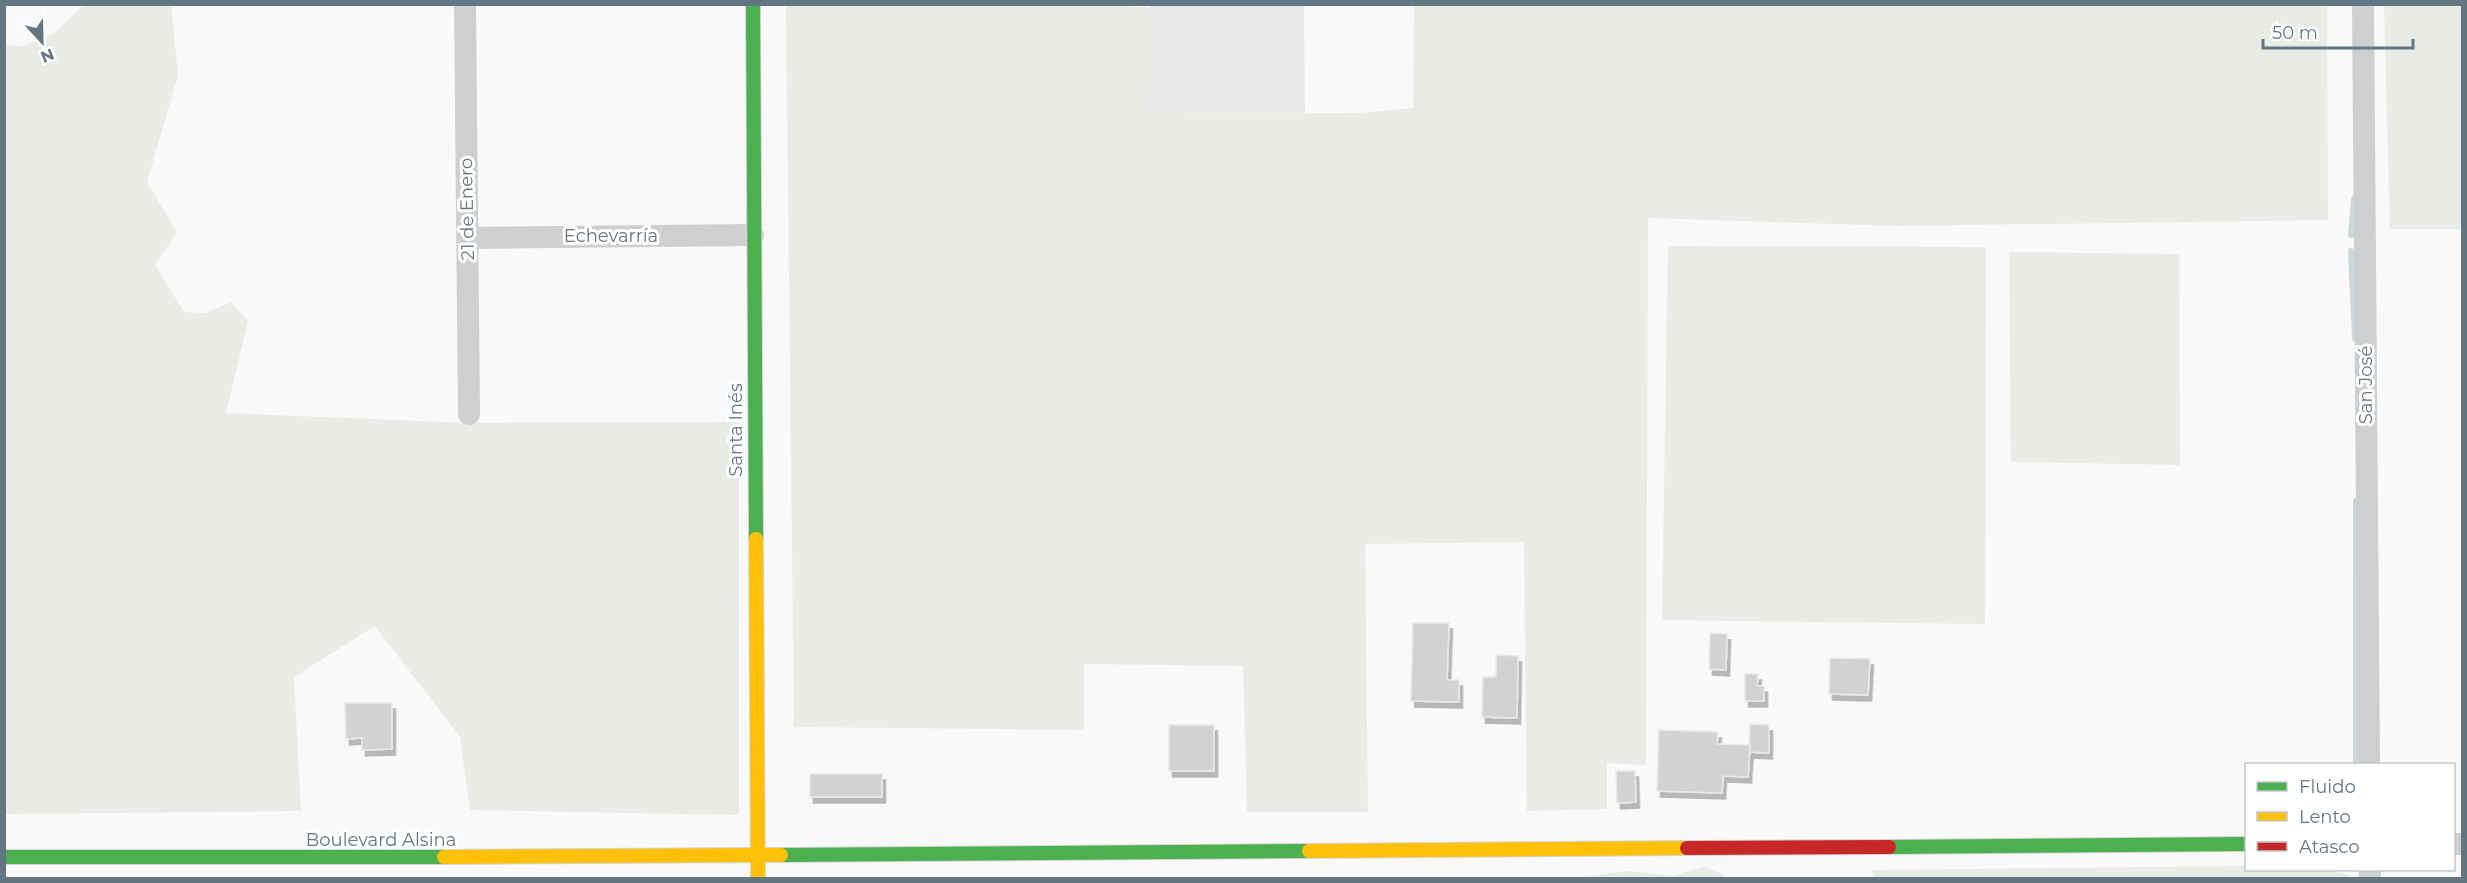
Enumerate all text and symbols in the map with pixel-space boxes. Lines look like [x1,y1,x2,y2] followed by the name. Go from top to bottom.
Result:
[12,12,72,72] north arrow
[2263,12,2413,50] scale bar
[2272,22,2318,44] text: 50 m
[38,44,57,67] text: N
[455,158,479,260] street label: 21 de Enero
[564,225,658,247] street label: Echevarría
[2355,346,2377,424] street label: San José
[725,383,747,477] street label: Santa Inés
[2245,763,2455,871] legend
[2299,776,2356,798] text: Fluido
[2299,806,2351,828] text: Lento
[306,829,456,851] street label: Boulevard Alsina
[2299,836,2359,858] text: Atasco

